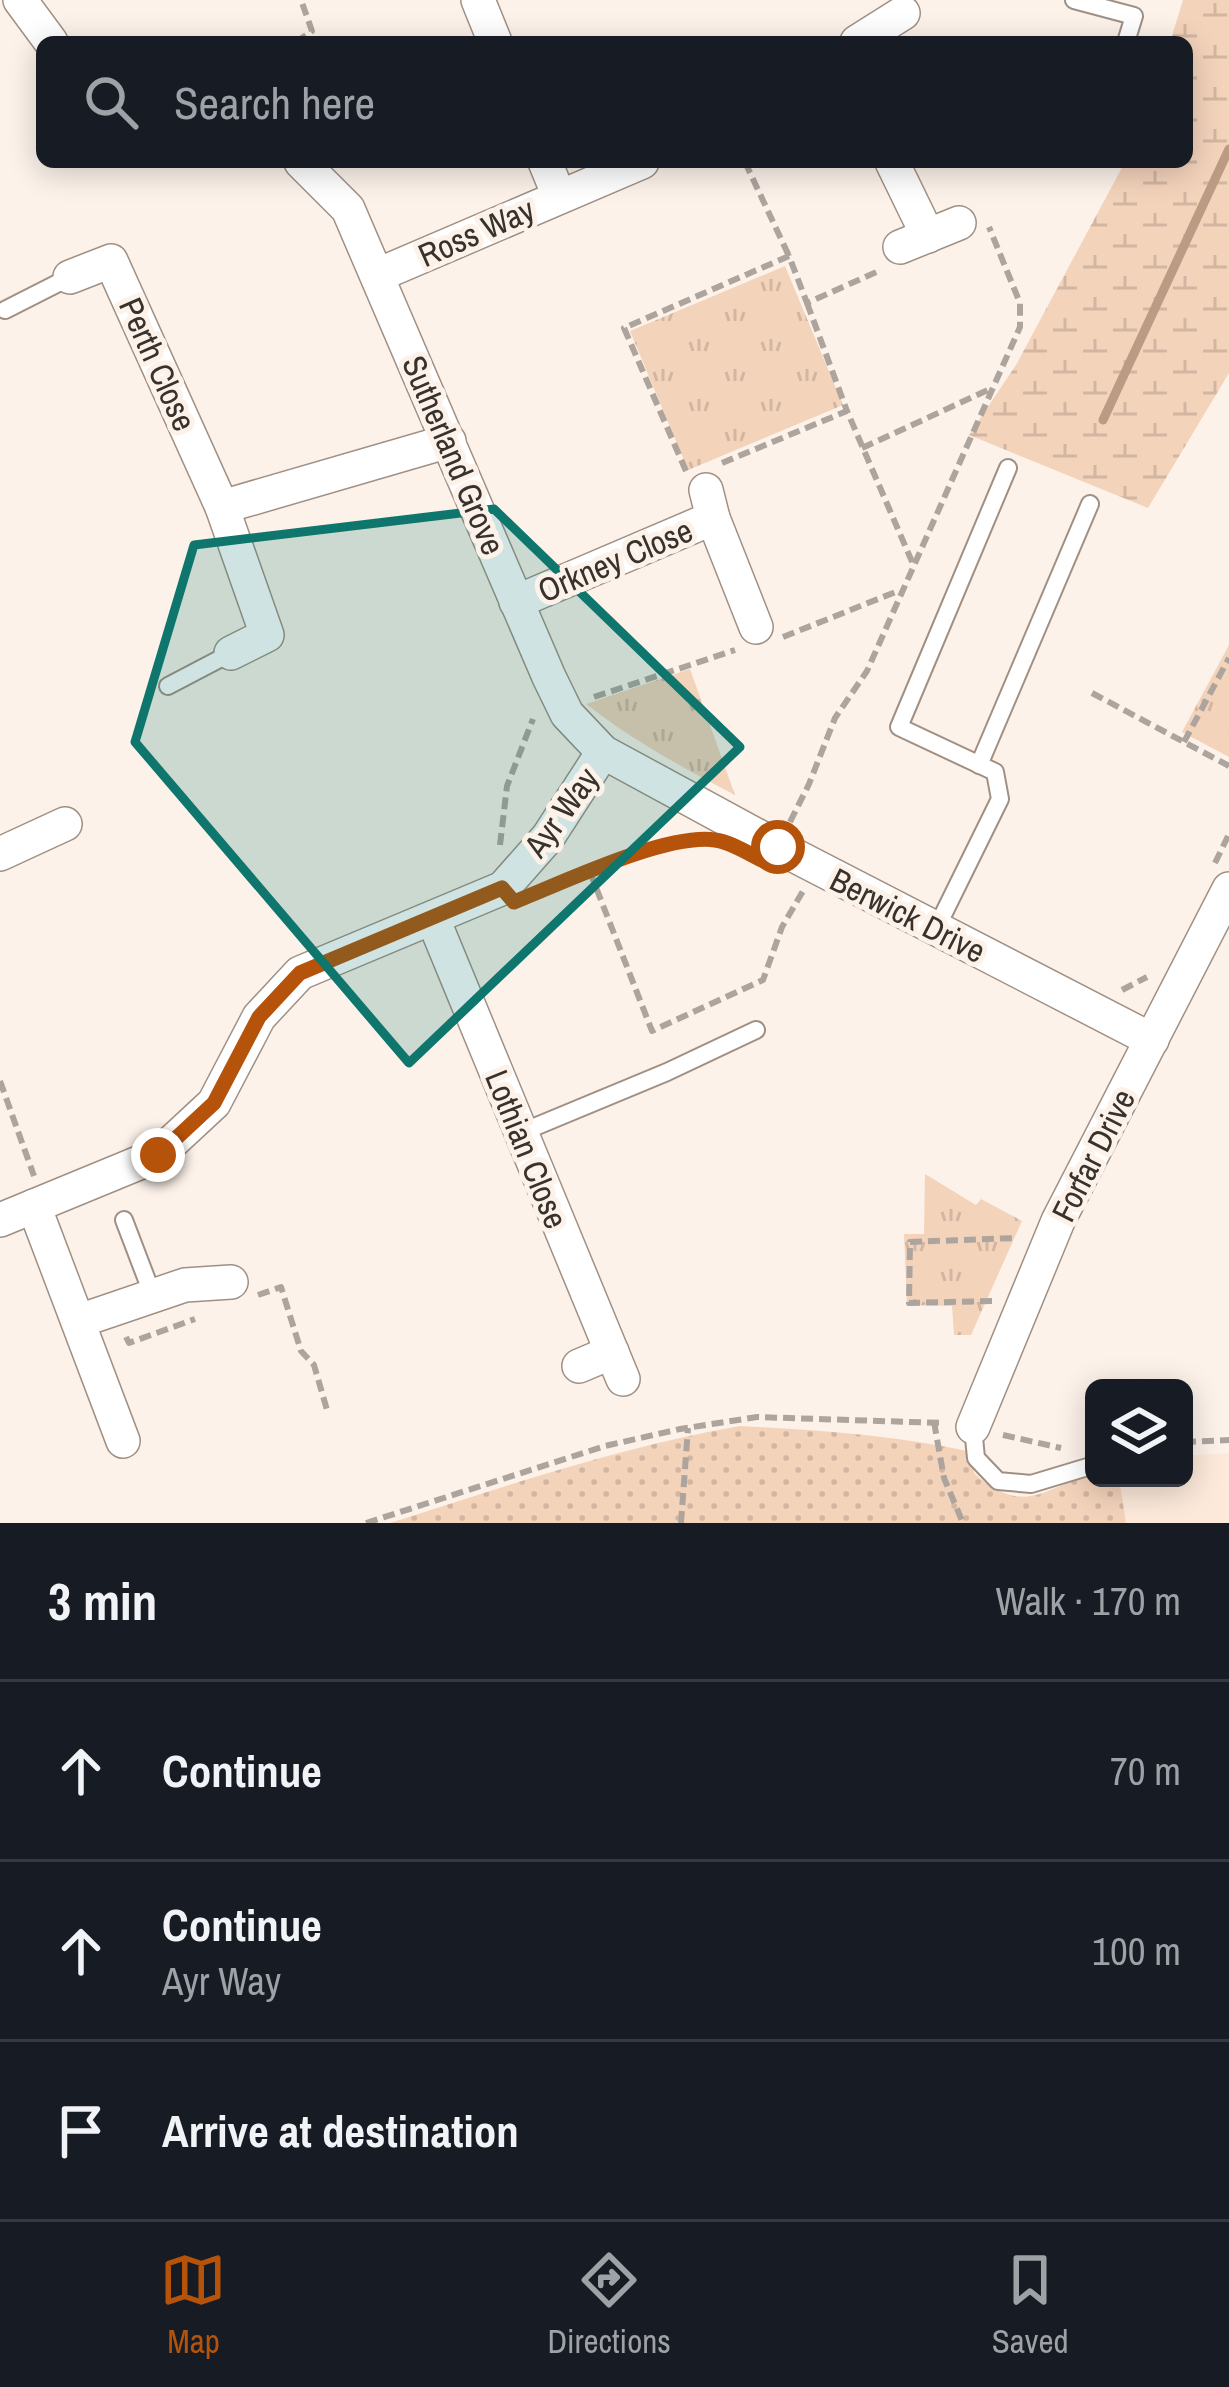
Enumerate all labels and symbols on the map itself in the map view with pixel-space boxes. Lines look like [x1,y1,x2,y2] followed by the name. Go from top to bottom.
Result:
[411,187,541,277] street label: Ross Way
[109,290,207,438] street label: Perth Close
[392,349,516,561] street label: Sutherland Grove
[531,508,699,612] street label: Orkney Close
[513,758,609,867] street label: Ayr Way
[751,820,805,874] route start
[823,857,993,973] street label: Berwick Drive
[475,1063,579,1235] street label: Lothian Close
[1041,1081,1145,1229] street label: Forfar Drive
[131,1128,185,1182] route end

